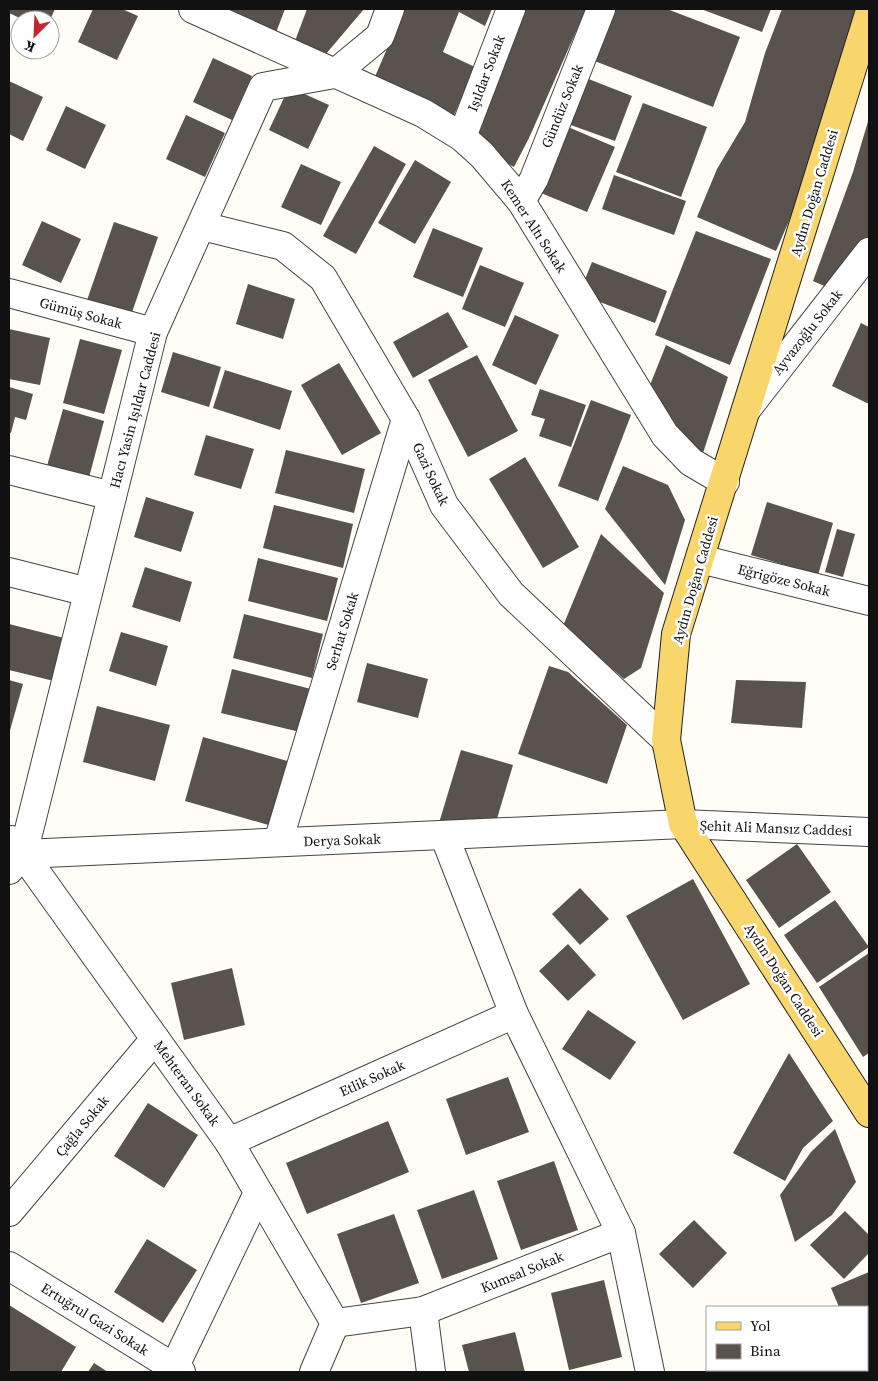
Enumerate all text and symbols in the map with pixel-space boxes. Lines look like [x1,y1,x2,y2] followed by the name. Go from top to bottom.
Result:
[10,10,60,60] north arrow
[462,32,510,114] street label: Işıldar Sokak
[21,36,38,58] text: K
[536,61,588,151] street label: Gündüz Sokak
[785,127,843,259] street label: Aydın Doğan Caddesi
[496,175,572,277] street label: Kemer Altı Sokak
[767,285,847,379] street label: Ayvazoğlu Sokak
[37,292,125,334] street label: Gümüş Sokak
[104,330,166,490] street label: Hacı Yasin Işıldar Caddesi
[408,439,455,509] street label: Gazi Sokak
[667,514,723,646] street label: Aydın Doğan Caddesi
[736,559,833,601] street label: Eğrigöze Sokak
[321,589,363,672] street label: Serhat Sokak
[699,815,853,841] street label: Şehit Ali Mansız Caddesi
[303,829,381,851] street label: Derya Sokak
[740,919,828,1041] street label: Aydın Doğan Caddesi
[149,1036,225,1130] street label: Mehteran Sokak
[336,1055,408,1101] street label: Etlik Sokak
[50,1091,114,1161] street label: Çağla Sokak
[478,1246,567,1298] street label: Kumsal Sokak
[37,1278,153,1360] street label: Ertuğrul Gazi Sokak
[706,1306,868,1371] legend
[750,1315,771,1336] text: Yol
[750,1340,781,1361] text: Bina

